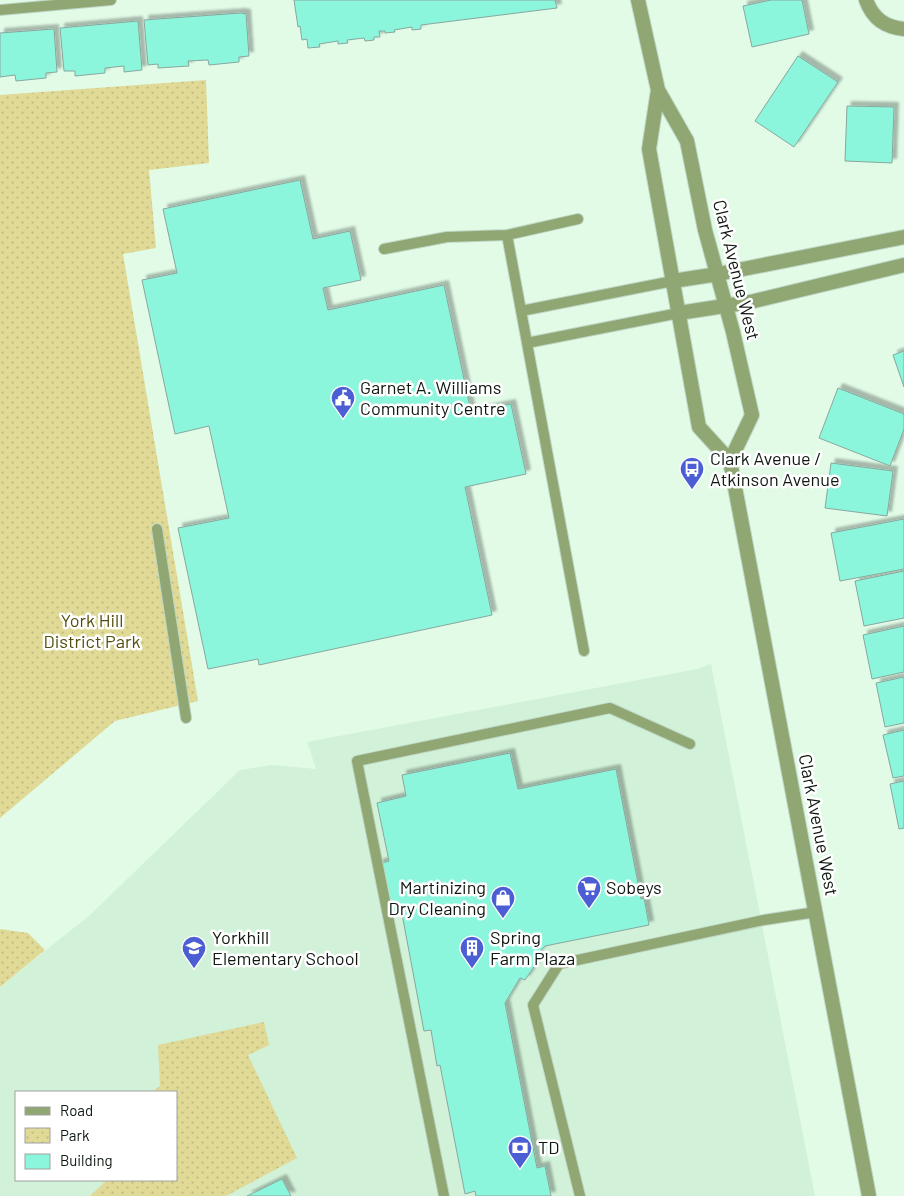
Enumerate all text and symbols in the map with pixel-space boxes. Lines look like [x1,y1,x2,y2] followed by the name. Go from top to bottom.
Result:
[709,197,765,342] street label: Clark Avenue West
[360,376,506,419] place label: Garnet A. Williams Community Centre
[330,385,356,419] public building icon: Garnet A. Williams Community Centre
[710,447,840,490] place label: Clark Avenue / Atkinson Avenue
[679,456,705,490] bus stop icon: Clark Avenue / Atkinson Avenue
[44,609,140,652] park label: York Hill District Park
[794,752,843,897] street label: Clark Avenue West
[576,875,602,909] supermarket icon: Sobeys
[389,876,486,919] place label: Martinizing Dry Cleaning
[606,876,662,898] place label: Sobeys
[490,885,516,919] shop icon: Martinizing Dry Cleaning
[212,926,359,969] place label: Yorkhill Elementary School
[490,926,575,969] place label: Spring Farm Plaza
[181,935,207,969] school or university icon: Yorkhill Elementary School
[459,935,485,969] building icon: Spring Farm Plaza
[15,1091,178,1181] legend
[60,1101,93,1119] text: Road
[60,1126,90,1144] text: Park
[507,1135,533,1169] bank icon: TD
[538,1136,559,1158] place label: TD
[60,1151,113,1169] text: Building

